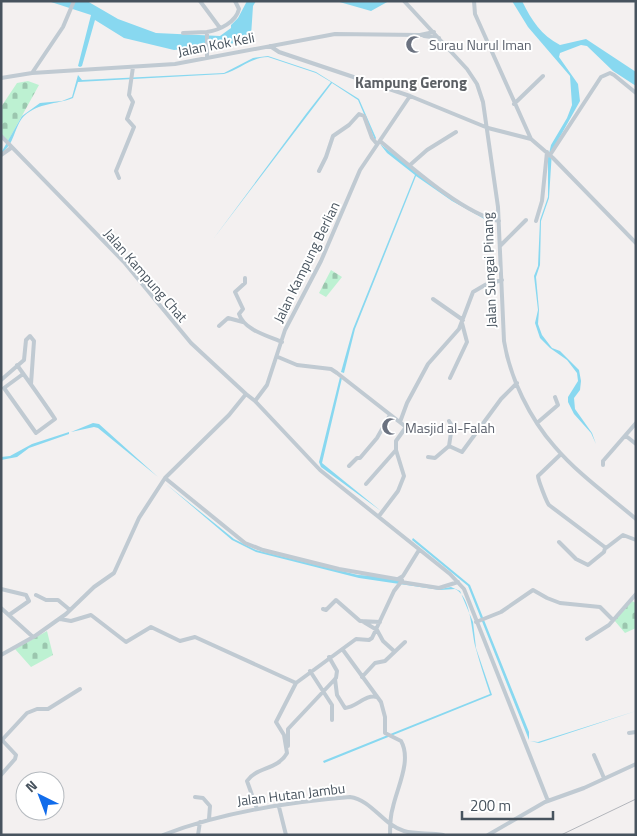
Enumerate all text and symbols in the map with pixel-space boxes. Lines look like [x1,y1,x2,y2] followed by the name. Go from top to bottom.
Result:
[176,26,256,62] street label: Jalan Kok Keli
[405,34,425,54] mosque icon: Surau Nurul Iman
[429,34,532,55] place label: Surau Nurul Iman
[355,71,467,94] district label: Kampung Gerong
[268,198,344,326] street label: Jalan Kampung Berlian
[476,212,502,328] street label: Jalan Sungai Pinang
[99,223,193,327] street label: Jalan Kampung Chat
[381,417,401,437] mosque icon: Masjid al-Falah
[405,417,495,438] place label: Masjid al-Falah
[15,771,65,821] north arrow
[20,775,42,797] text: N
[236,777,346,811] street label: Jalan Hutan Jambu
[462,788,553,820] scale bar
[470,794,511,817] text: 200 m

